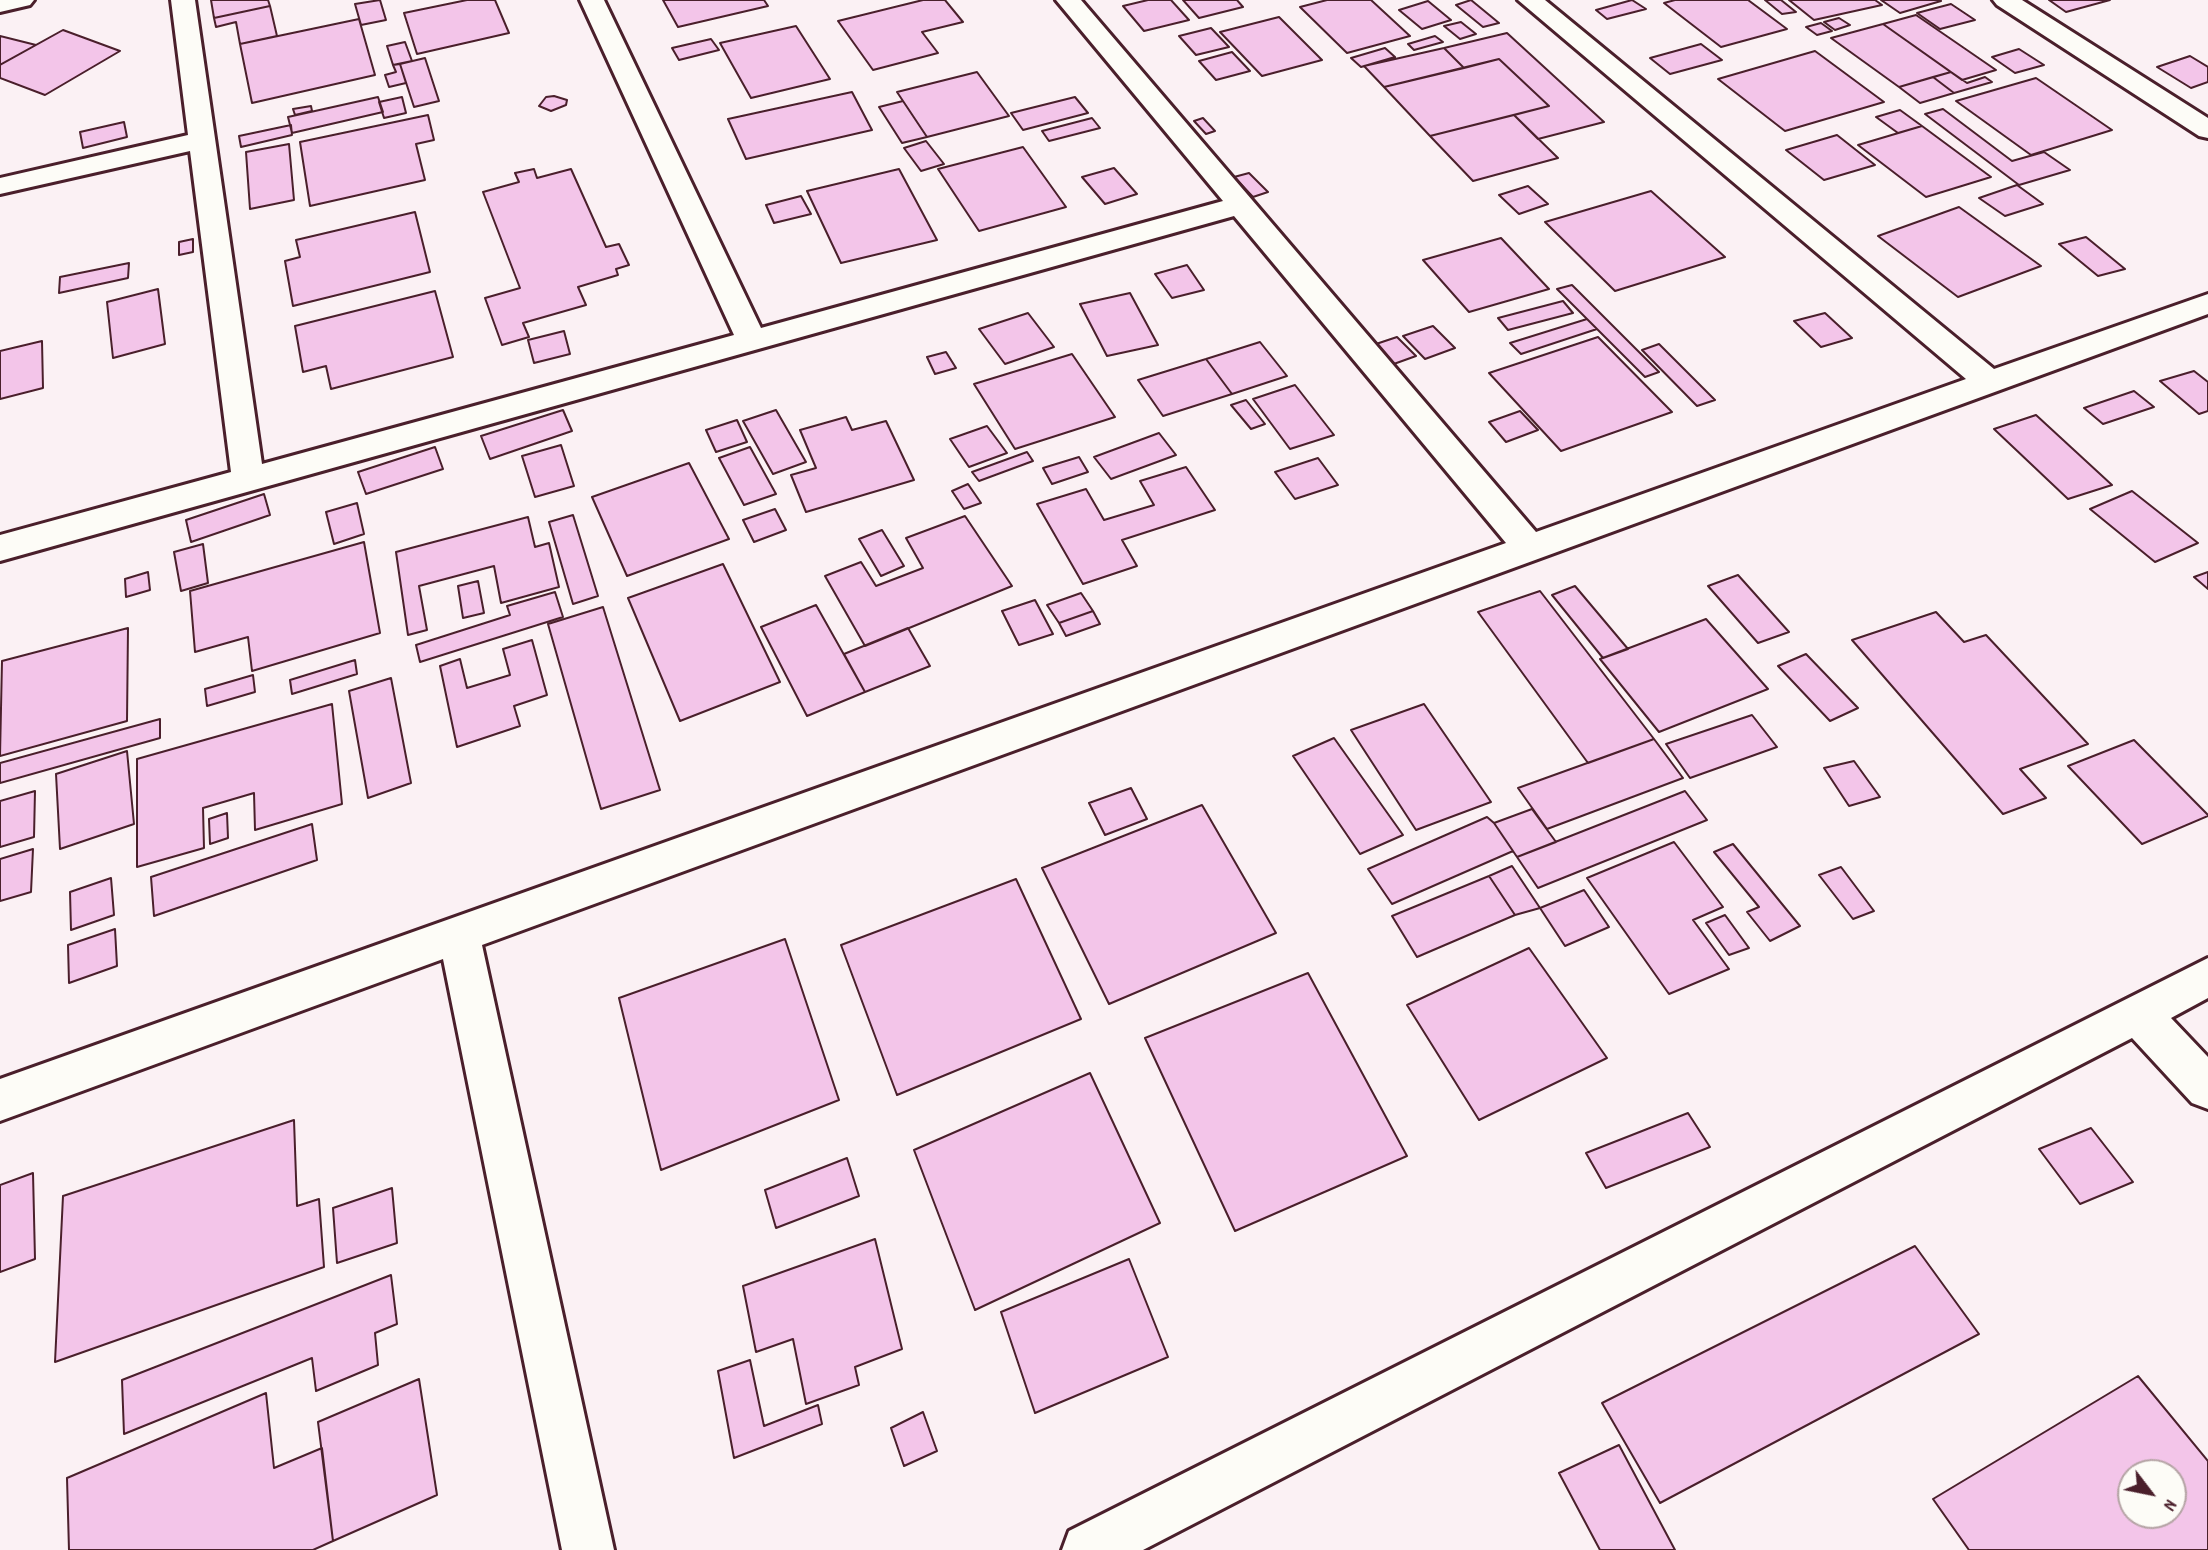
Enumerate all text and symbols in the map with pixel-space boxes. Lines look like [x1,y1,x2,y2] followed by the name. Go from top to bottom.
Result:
[2117,1459,2187,1529] north arrow
[2155,1493,2182,1515] text: N

